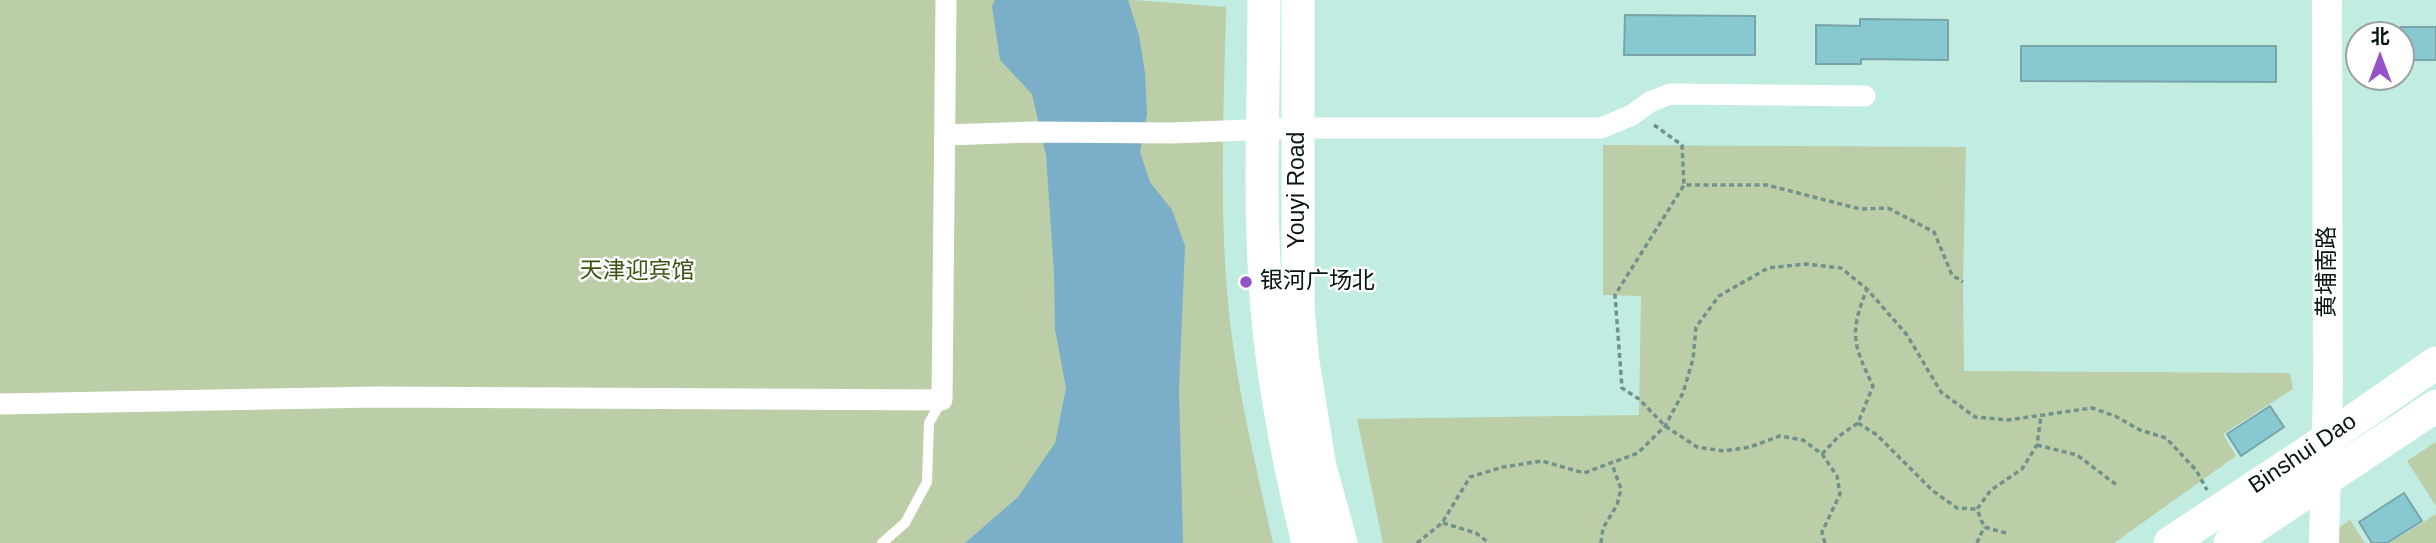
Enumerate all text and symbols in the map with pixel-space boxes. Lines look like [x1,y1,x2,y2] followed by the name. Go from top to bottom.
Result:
[2345,21,2415,91] north arrow
[2370,26,2390,47] text: 北
[1284,132,1312,248] street label: Youyi Road
[2314,226,2342,318] street label: 黄埔南路
[580,258,694,286] park label: 天津迎宾馆
[1260,268,1375,296] place label: 银河广场北
[1238,274,1254,290] marker: 银河广场北
[2244,408,2362,500] street label: Binshui Dao

